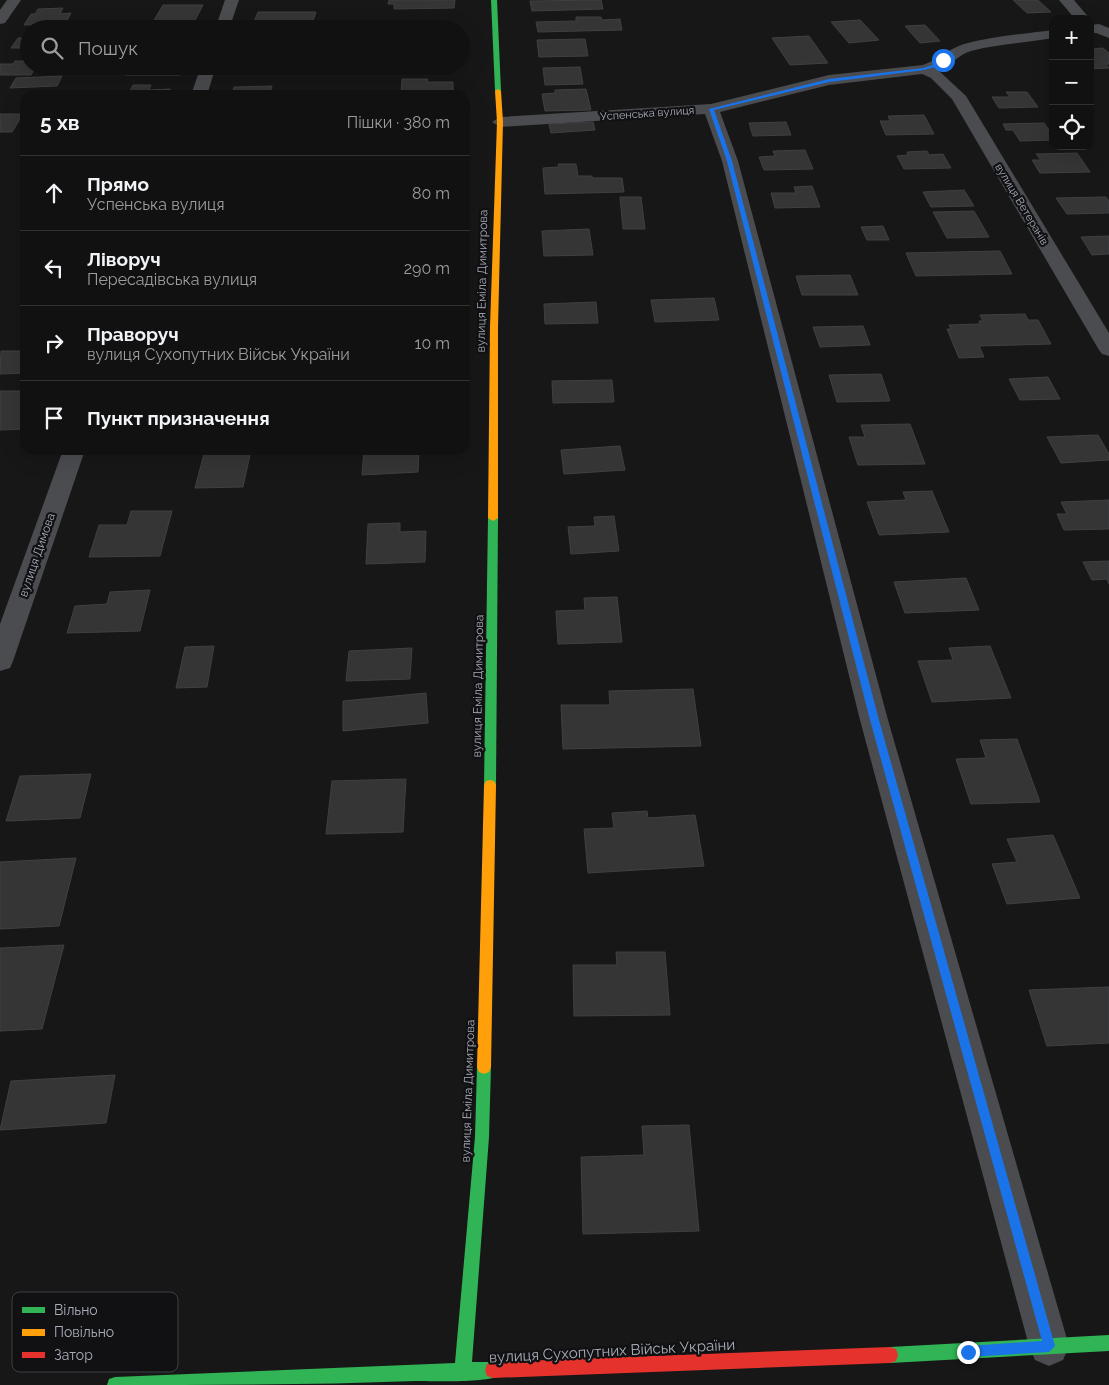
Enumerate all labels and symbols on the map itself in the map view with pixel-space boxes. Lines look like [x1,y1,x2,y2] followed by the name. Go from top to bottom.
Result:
[932,49,955,72] route start
[599,104,695,123] street label: Успенська вулиця
[992,161,1051,247] street label: вулиця Ветеранів
[474,210,490,352] street label: вулиця Еміла Димитрова
[16,511,58,599] street label: вулиця Димова
[470,615,486,757] street label: вулиця Еміла Димитрова
[459,1019,477,1163] street label: вулиця Еміла Димитрова
[12,1292,178,1372] legend
[54,1302,98,1318] text: Вільно
[54,1324,114,1340] text: Повільно
[489,1336,735,1366] street label: вулиця Сухопутних Військ України
[957,1341,980,1364] route end
[54,1347,93,1363] text: Затор

